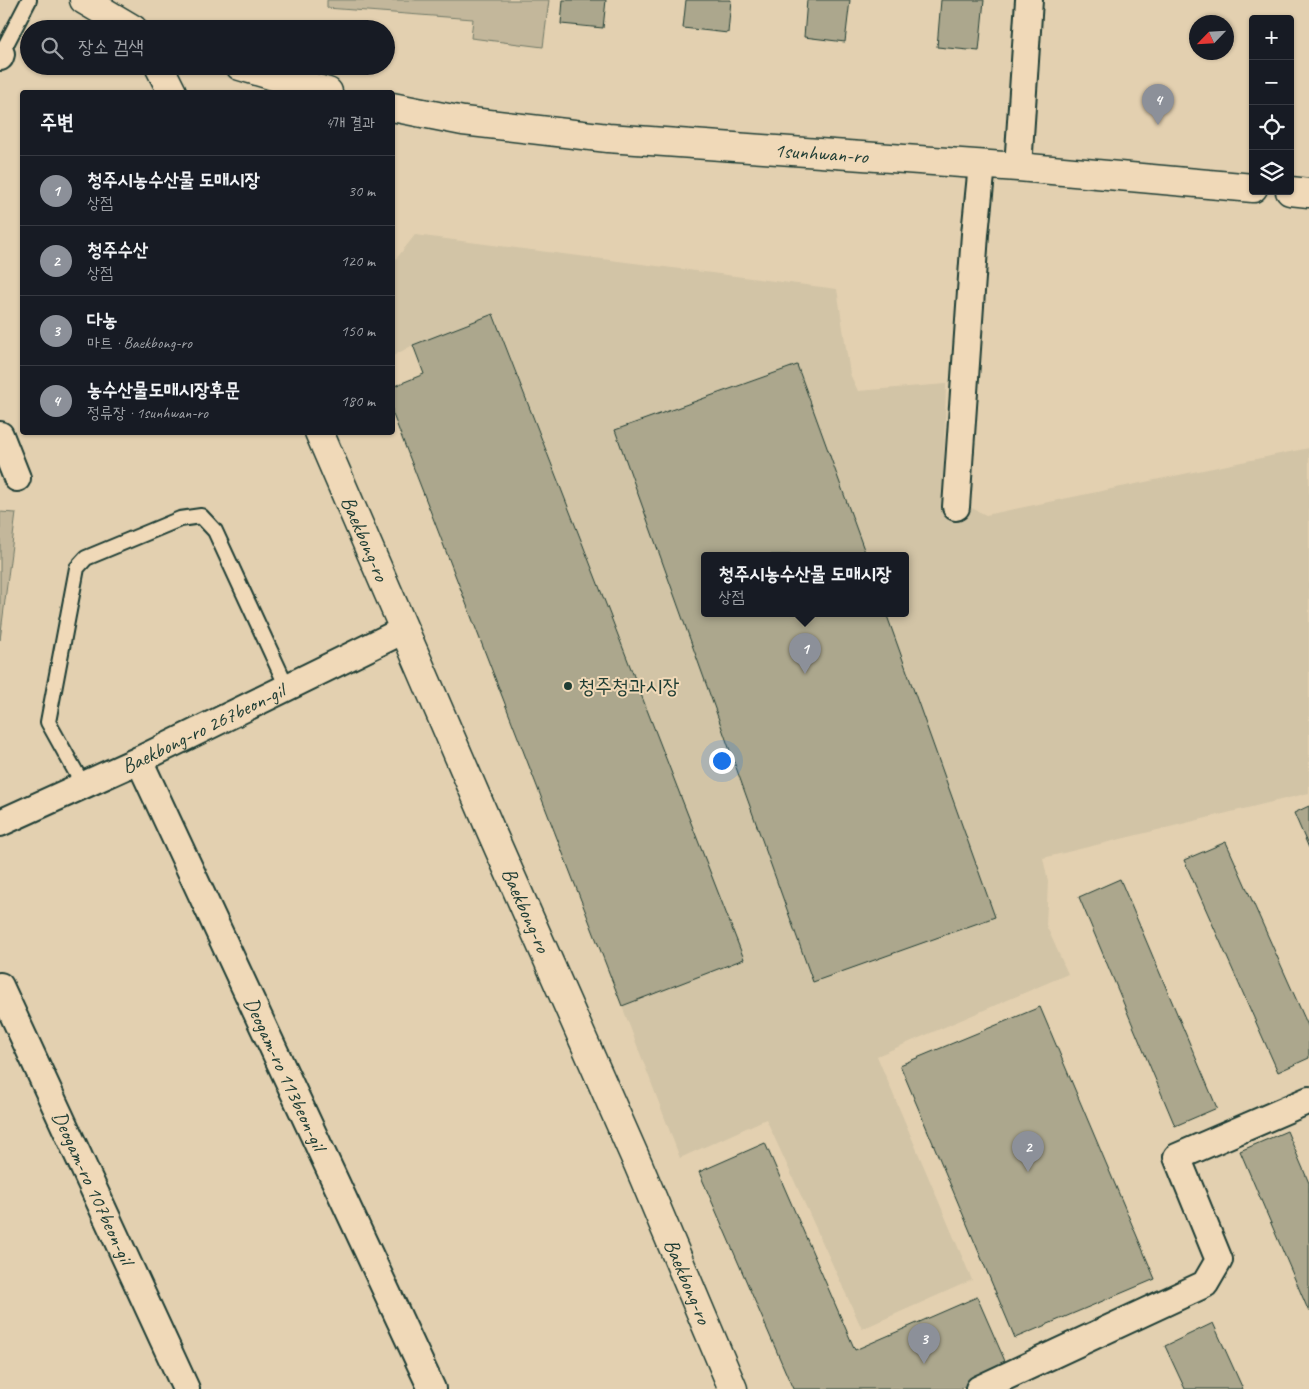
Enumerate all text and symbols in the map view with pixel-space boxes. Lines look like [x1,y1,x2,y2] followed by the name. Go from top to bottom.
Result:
[1189,15,1234,60] north arrow
[1249,15,1294,195] map controls
[1249,15,1294,60] button: +
[20,20,395,75] search box
[38,34,66,62] icon: search
[78,35,144,59] text: 장소 검색
[1249,60,1294,105] button: −
[1142,84,1174,125] pin: 4
[1249,105,1294,150] button: locate
[40,109,74,135] text: 주변
[325,113,375,133] text: 4개 결과
[773,137,870,169] street label: 1sunhwan-ro
[1249,150,1294,195] button: layers
[87,168,260,192] text: 청주시농수산물 도매시장
[52,181,60,201] text: 1
[348,181,375,201] text: 30 m
[87,193,113,213] text: 상점
[87,238,148,262] text: 청주수산
[52,251,60,271] text: 2
[341,251,375,271] text: 120 m
[87,263,113,283] text: 상점
[87,308,118,332] text: 다농
[52,321,60,341] text: 3
[341,321,375,341] text: 150 m
[87,333,192,353] text: 마트 · Baekbong-ro
[87,378,240,402] text: 농수산물도매시장후문
[52,391,60,411] text: 4
[341,391,375,411] text: 180 m
[87,403,208,423] text: 정류장 · 1sunhwan-ro
[335,492,395,586] street label: Baekbong-ro
[701,552,909,617] popup
[719,562,891,586] text: 청주시농수산물 도매시장
[719,587,744,607] text: 상점
[789,633,821,674] pin: 1
[578,673,679,699] place label: 청주청과시장
[117,676,292,779] street label: Baekbong-ro 267beon-gil
[562,680,574,692] marker: 청주청과시장
[709,748,735,774] your location
[496,864,557,958] street label: Baekbong-ro
[238,993,333,1157] street label: Deogam-ro 113beon-gil
[47,1107,141,1271] street label: Deogam-ro 107beon-gil
[1012,1131,1044,1172] pin: 2
[658,1235,718,1329] street label: Baekbong-ro
[908,1323,940,1364] pin: 3

